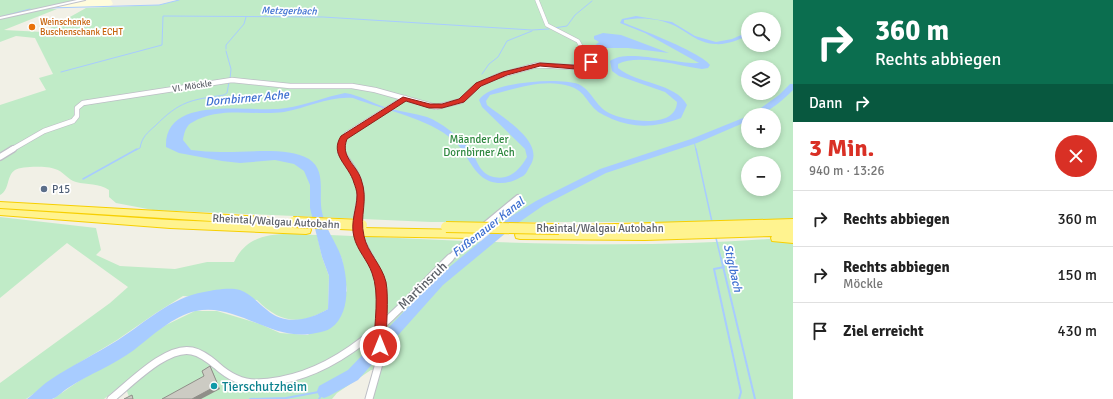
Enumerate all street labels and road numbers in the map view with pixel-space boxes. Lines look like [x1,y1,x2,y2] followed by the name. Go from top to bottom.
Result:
[172,78,213,95] street label: VI. Möckle
[212,212,340,231] street label: Rheintal/Walgau Autobahn
[536,222,664,235] street label: Rheintal/Walgau Autobahn
[395,258,451,313] street label: Martinsruh

